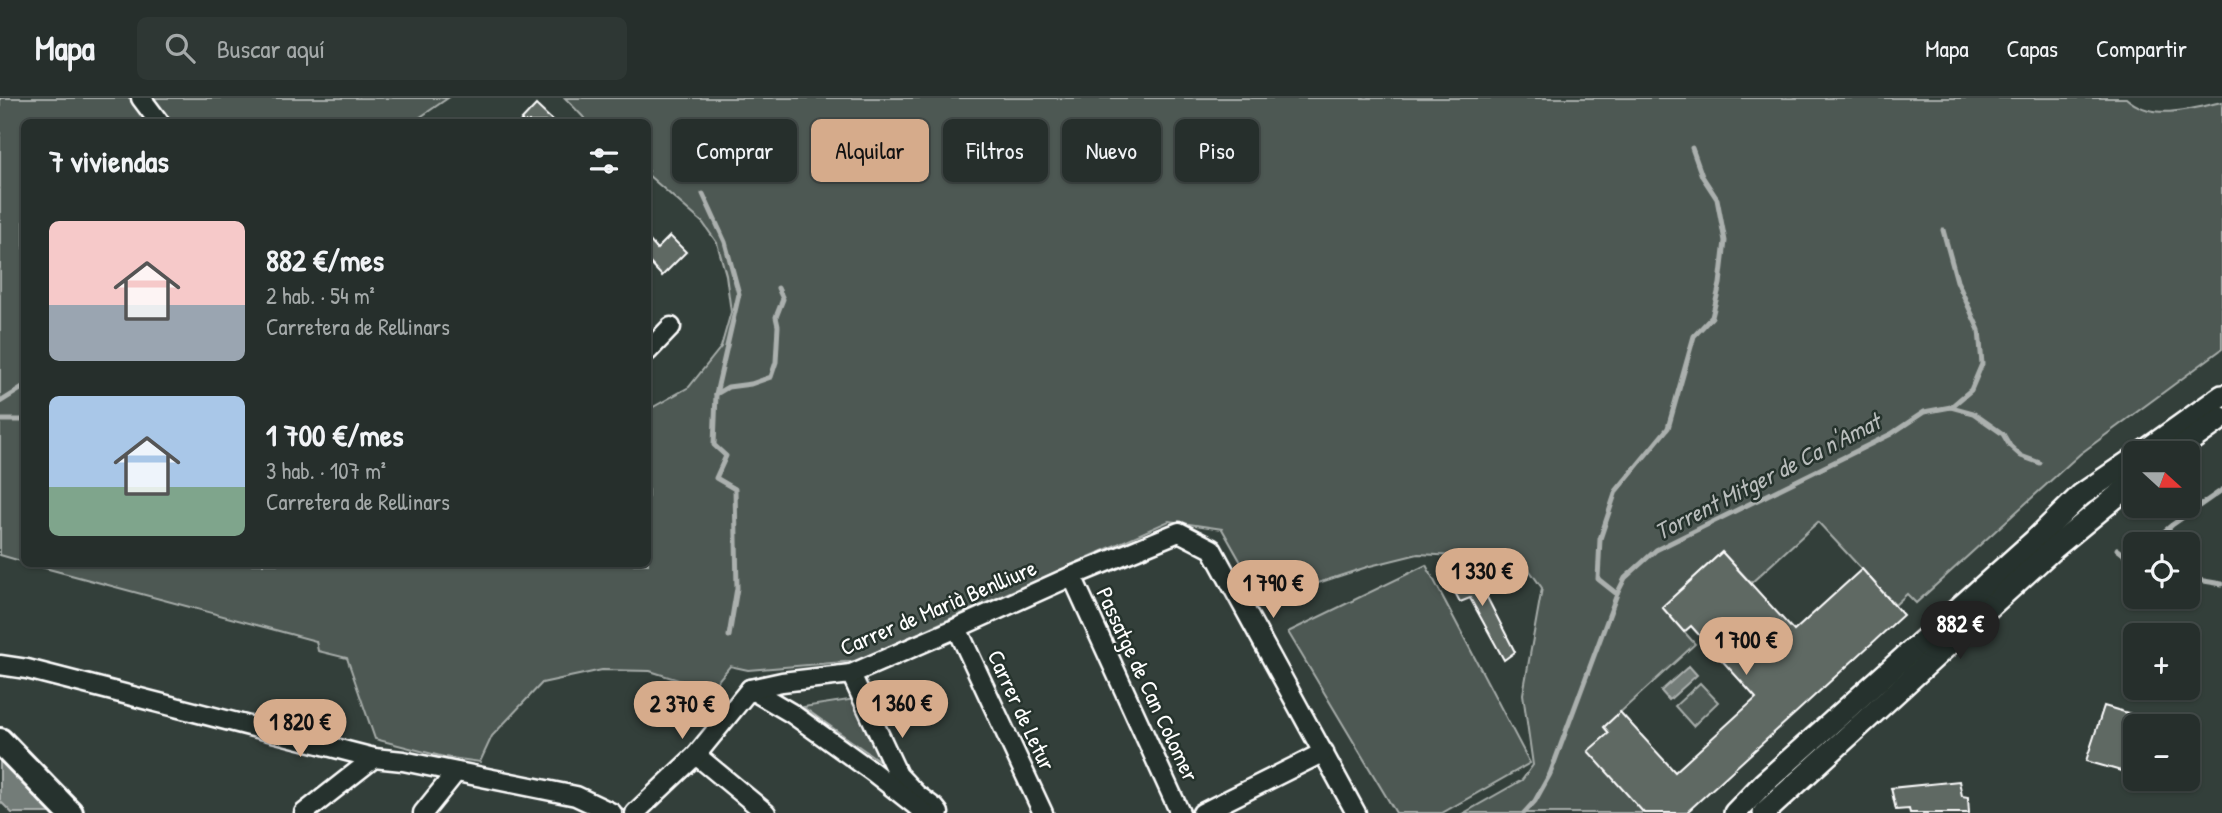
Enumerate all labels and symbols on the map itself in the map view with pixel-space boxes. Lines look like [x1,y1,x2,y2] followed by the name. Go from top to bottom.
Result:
[1649,403,1889,548] water label: Torrent Mitger de Ca n'Amat
[2123,441,2200,518] north arrow
[1417,548,1547,608] pin: 1 330 €
[835,552,1041,662] street label: Carrer de Marià Benlliure
[1208,560,1338,620] pin: 1 790 €
[1089,582,1207,786] street label: Passatge de Can Colomer
[1911,602,2009,661] pin: 882 €
[1681,618,1811,677] pin: 1 700 €
[981,645,1064,775] street label: Carrer de Letur
[837,680,967,740] pin: 1 360 €
[617,682,747,741] pin: 2 370 €
[235,700,365,759] pin: 1 820 €

